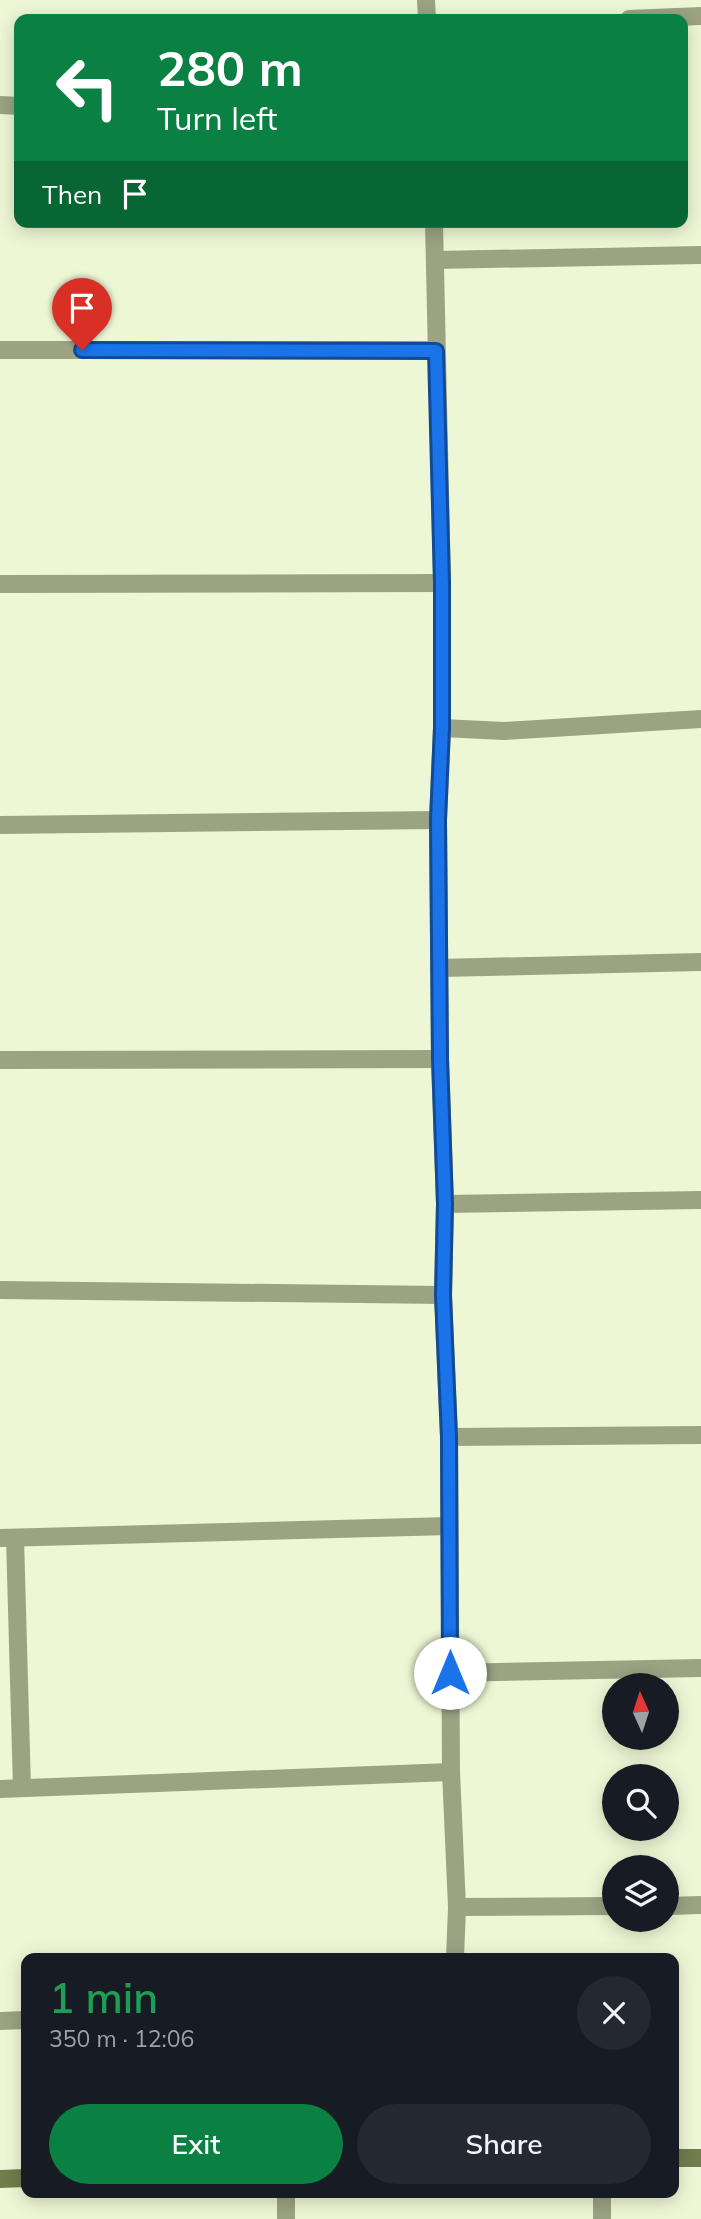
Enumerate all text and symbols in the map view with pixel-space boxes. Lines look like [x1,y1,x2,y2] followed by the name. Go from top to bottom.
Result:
[157,37,303,98] text: 280 m
[42,42,133,133] icon: left
[157,98,277,138] text: Turn left
[116,175,154,213] icon: arrive
[42,178,102,211] text: Then
[52,278,112,350] pin
[63,289,101,327] icon: arrive
[413,1636,487,1710] position arrow
[602,1673,679,1750] north arrow
[602,1673,679,1932] map controls
[602,1764,679,1841] button: search
[602,1855,679,1932] button: layers
[49,1971,158,2024] text: 1 min
[577,1976,651,2050] button: close
[49,2024,194,2053] text: 350 m · 12:06
[49,2104,343,2184] button: Exit
[357,2104,651,2184] button: Share

